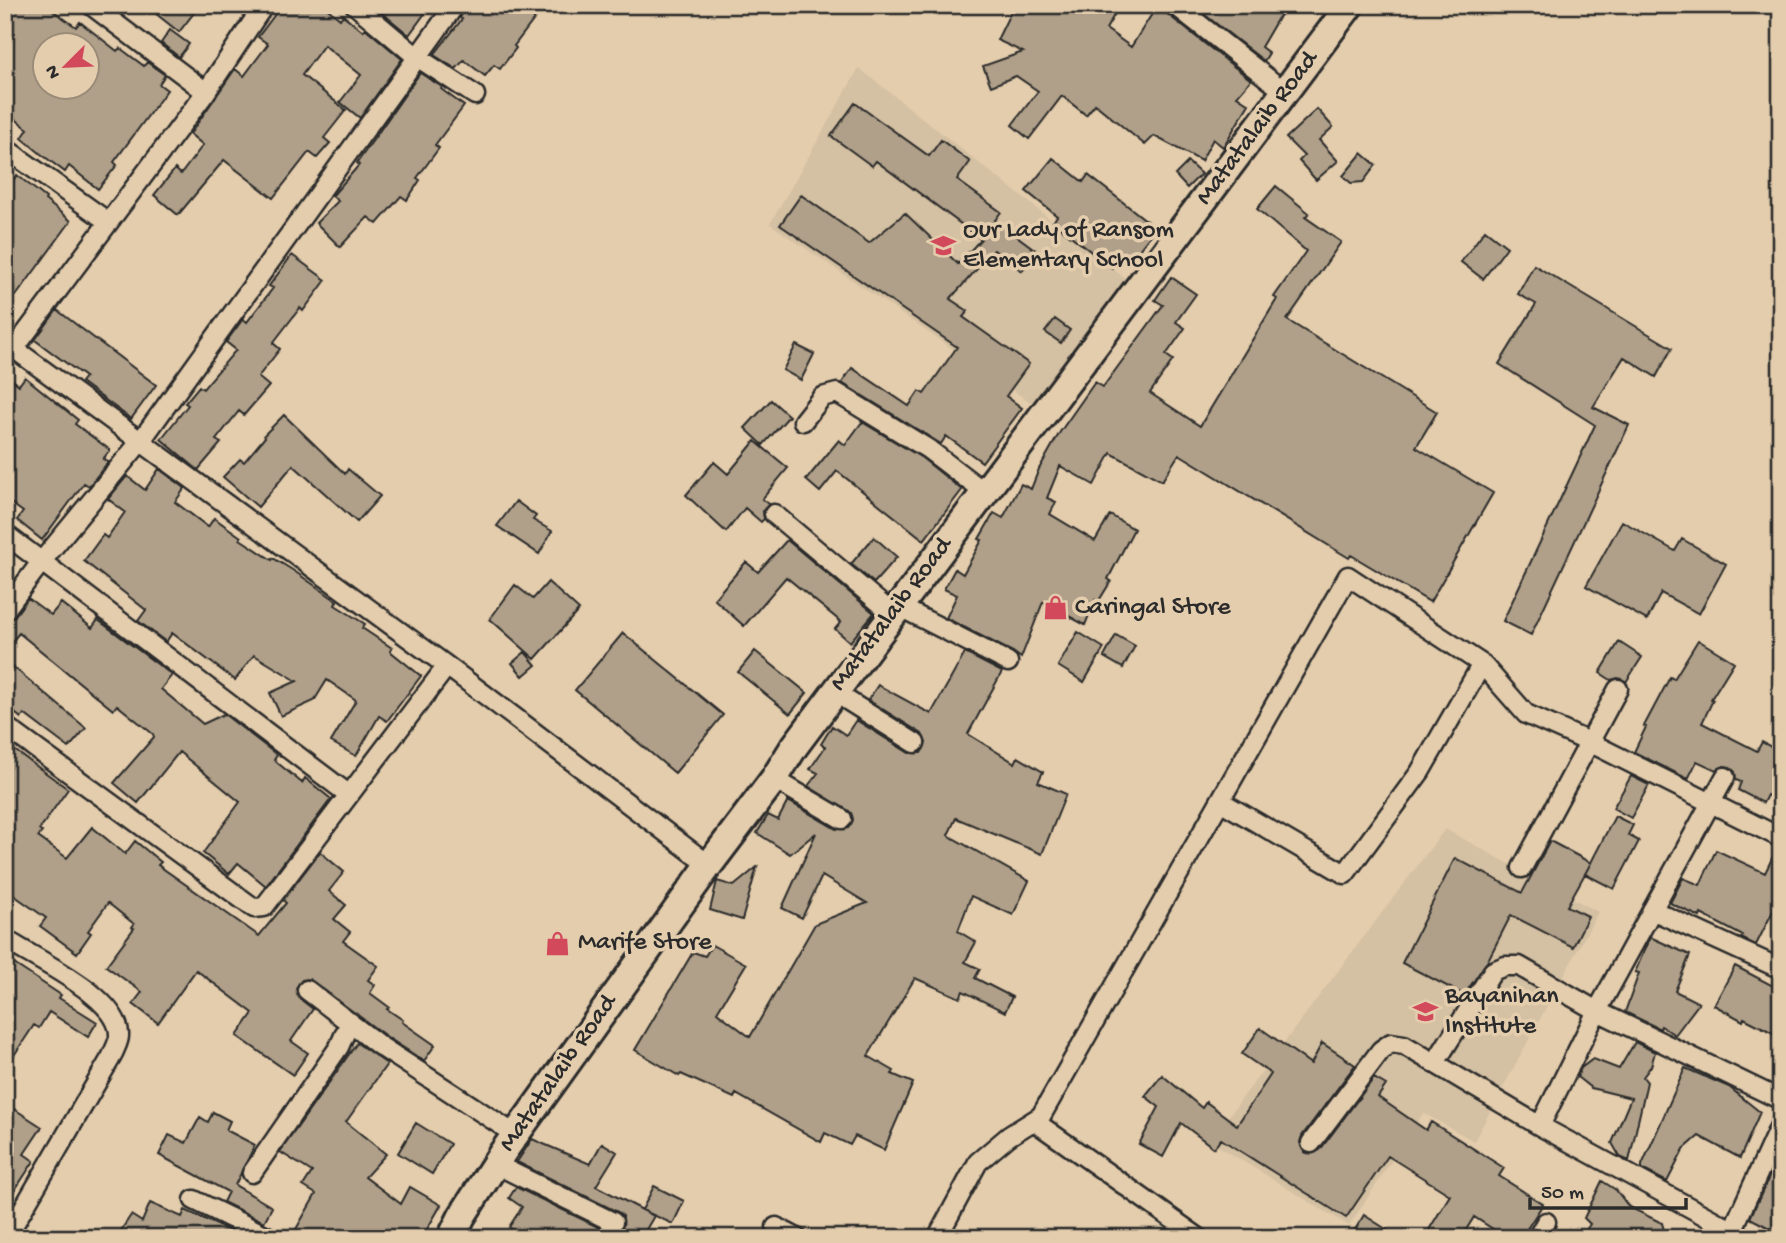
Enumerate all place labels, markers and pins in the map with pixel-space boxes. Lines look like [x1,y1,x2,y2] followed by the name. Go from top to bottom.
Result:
[963,216,1174,277] place label: Our Lady of Ransom Elementary School
[929,232,957,260] school or university icon: Our Lady of Ransom Elementary School
[1075,593,1231,624] place label: Caringal Store
[1041,594,1069,622] shop icon: Caringal Store
[578,928,712,959] place label: Marife Store
[544,929,572,957] shop icon: Marife Store
[1444,982,1559,1043] place label: Bayanihan Institute
[1411,998,1439,1026] school or university icon: Bayanihan Institute

